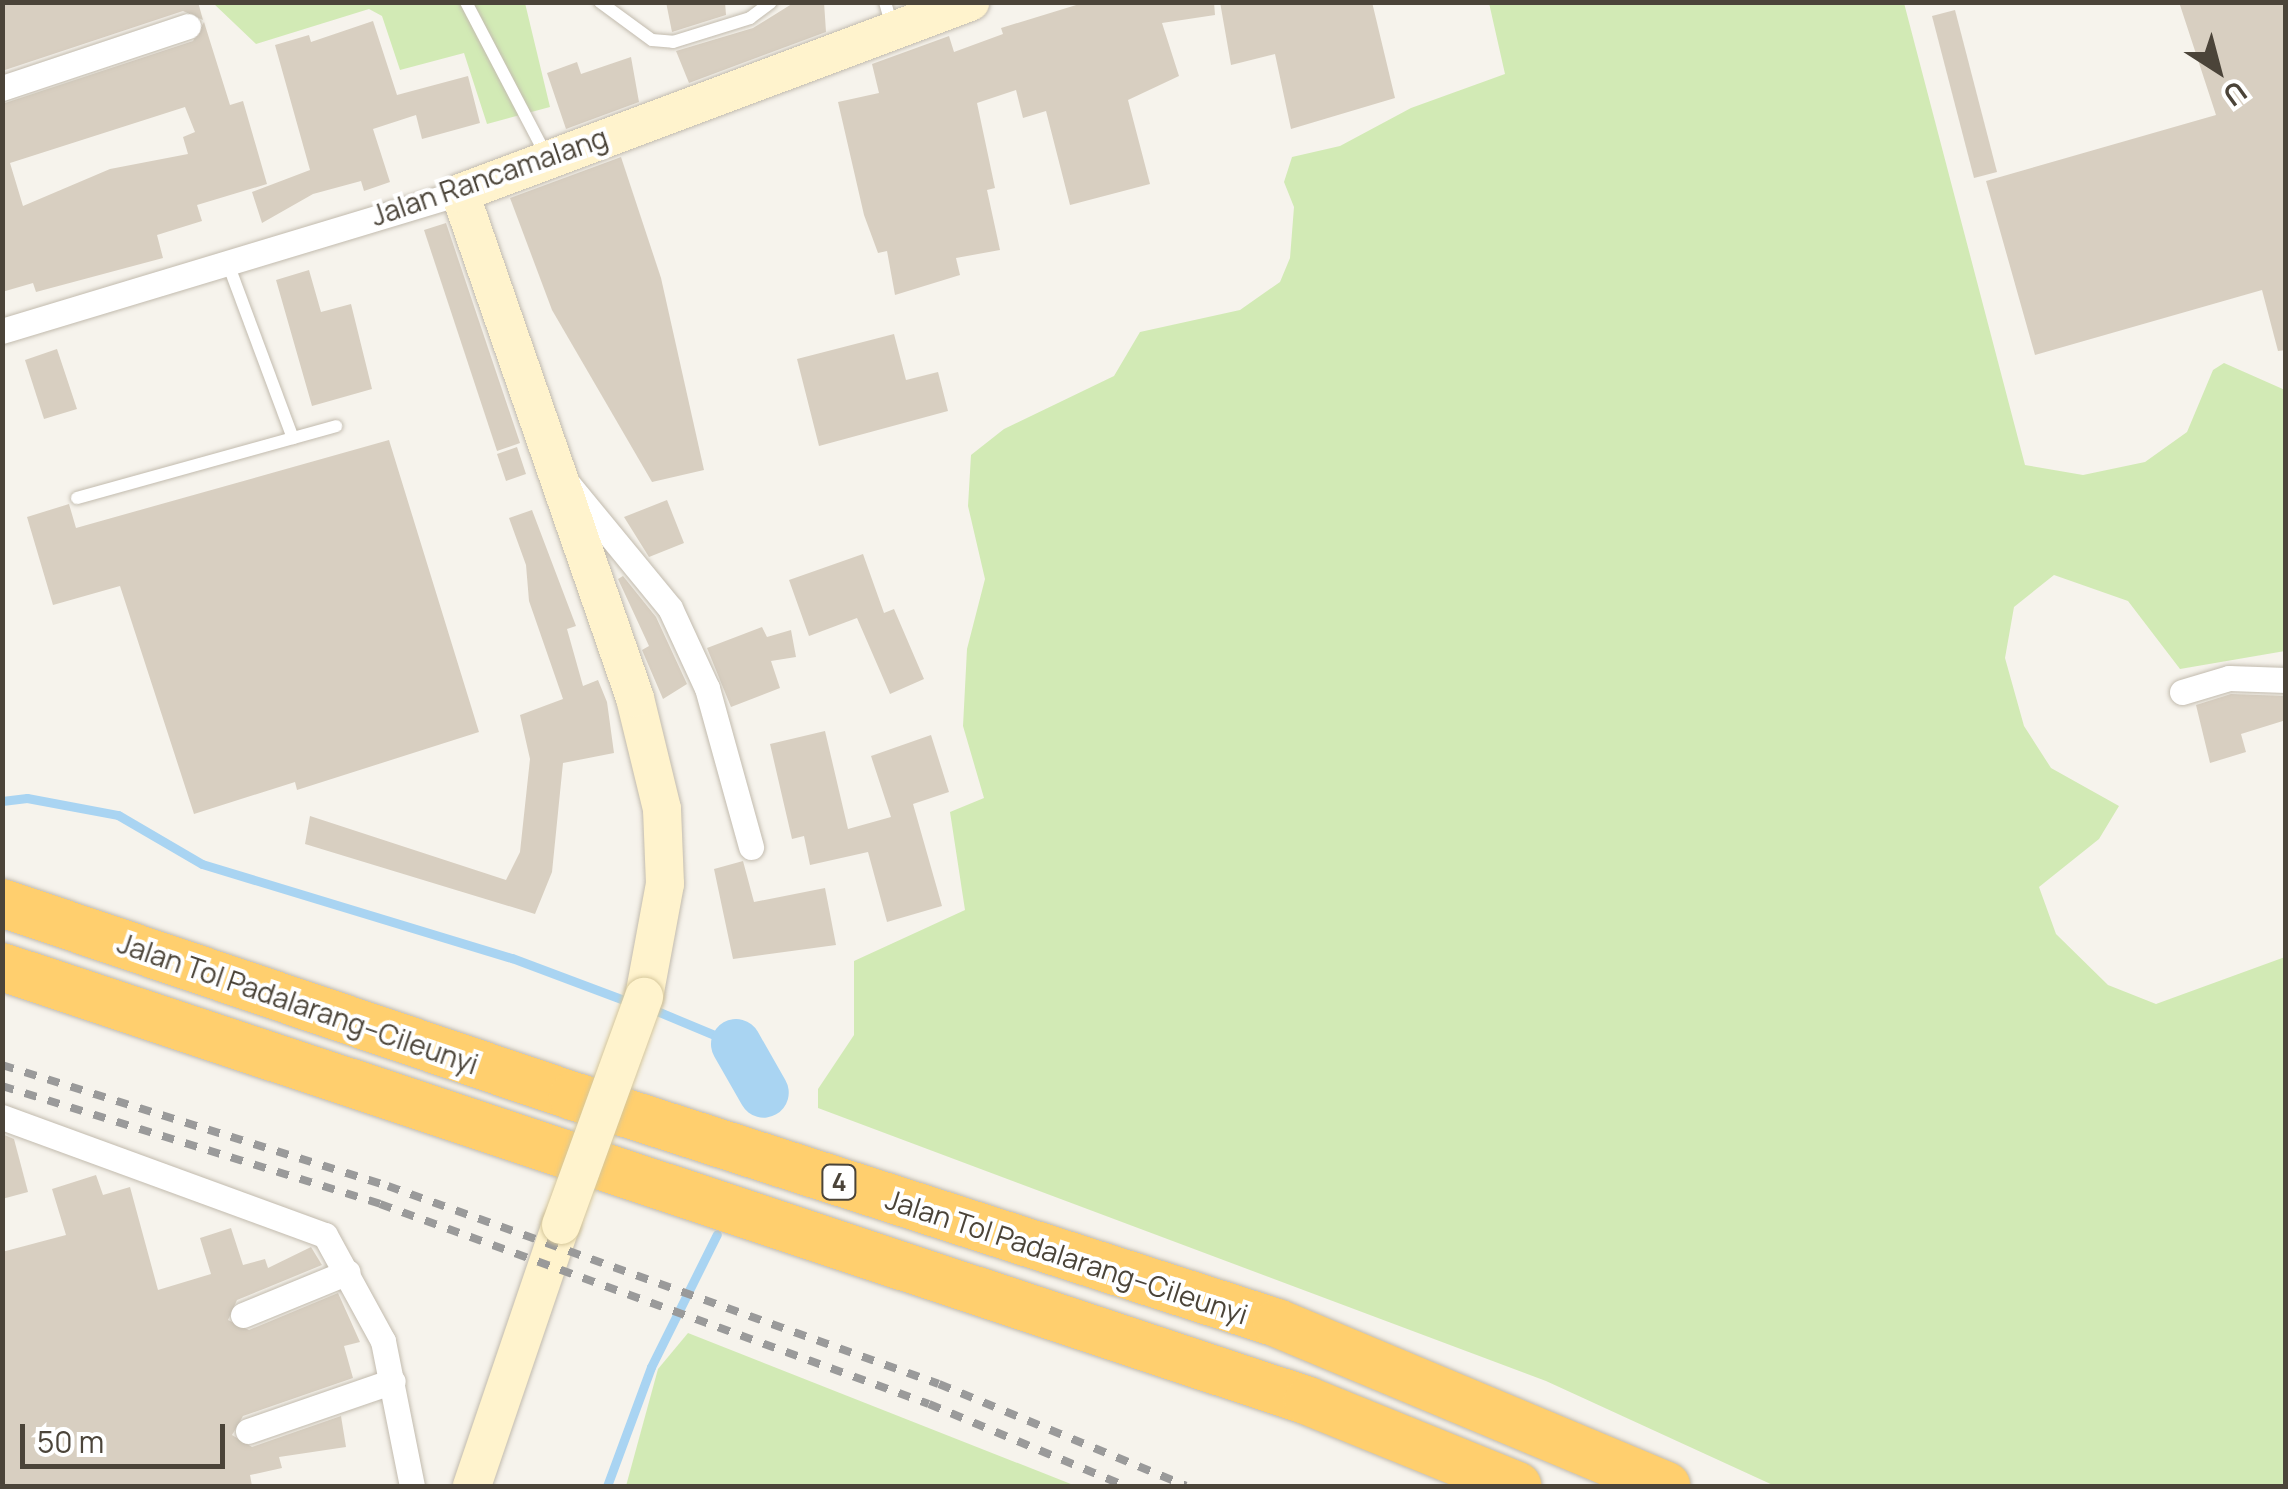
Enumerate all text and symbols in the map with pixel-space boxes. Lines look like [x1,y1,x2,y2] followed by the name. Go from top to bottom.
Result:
[2168,20,2268,120] north arrow
[2216,73,2255,116] text: U
[366,120,612,232] street label: Jalan Rancamalang
[113,925,483,1081] street label: Jalan Tol Padalarang–Cileunyi
[819,1162,859,1202] road number: 4
[882,1181,1252,1331] street label: Jalan Tol Padalarang–Cileunyi
[25,1404,230,1466] scale bar
[37,1421,104,1462] text: 50 m

